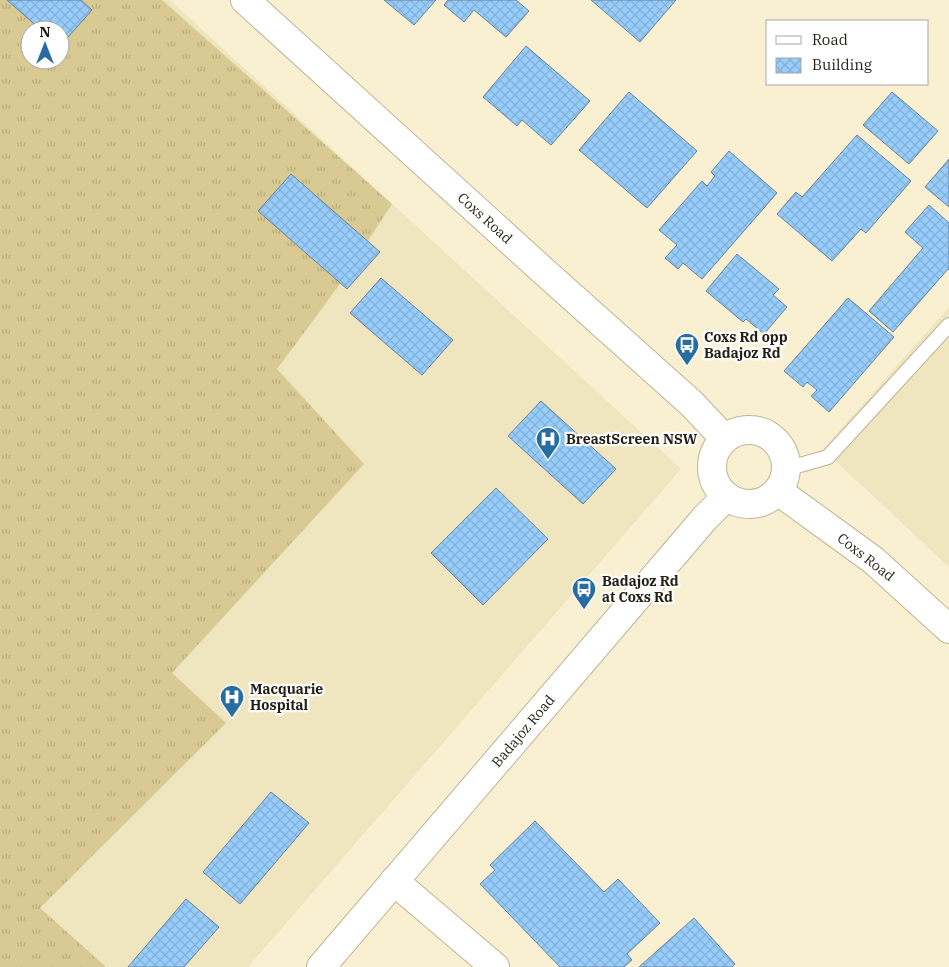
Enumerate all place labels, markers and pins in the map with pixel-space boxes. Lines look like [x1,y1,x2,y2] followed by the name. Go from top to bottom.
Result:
[704,328,788,362] place label: Coxs Rd opp Badajoz Rd
[674,332,700,366] bus stop icon: Coxs Rd opp Badajoz Rd
[535,426,561,460] hospital icon: BreastScreen NSW
[566,430,698,448] place label: BreastScreen NSW
[602,572,679,606] place label: Badajoz Rd at Coxs Rd
[571,576,597,610] bus stop icon: Badajoz Rd at Coxs Rd
[250,680,323,714] place label: Macquarie Hospital
[219,684,245,718] hospital icon: Macquarie Hospital

